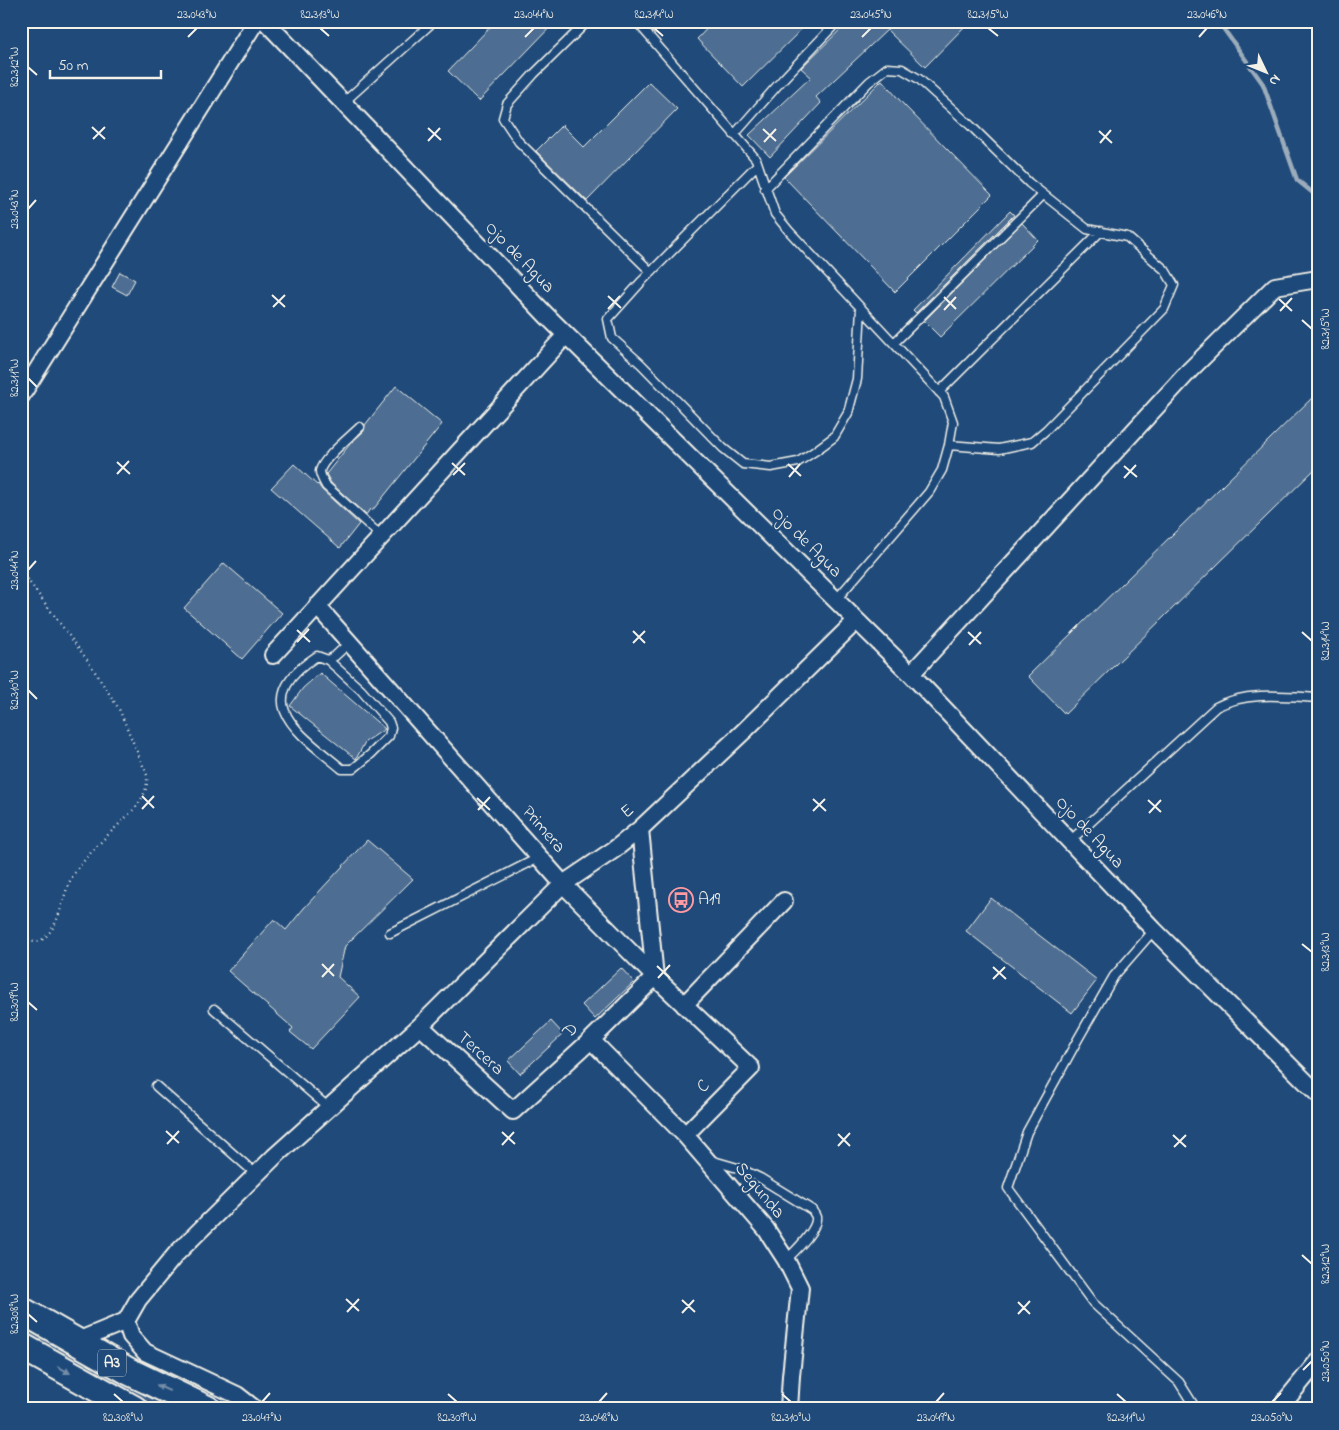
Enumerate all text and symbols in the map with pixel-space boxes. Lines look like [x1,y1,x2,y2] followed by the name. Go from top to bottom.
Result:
[177,6,217,24] text: 23.043°N
[300,6,340,24] text: 82.313°W
[514,6,554,24] text: 23.044°N
[634,6,674,24] text: 82.314°W
[850,6,892,24] text: 23.045°N
[967,6,1009,24] text: 82.315°W
[1187,6,1227,24] text: 23.046°N
[6,47,24,87] text: 82.312°W
[50,48,161,80] scale bar
[1242,48,1292,98] north arrow
[58,55,89,77] text: 50 m
[1264,69,1285,90] text: N
[6,189,24,229] text: 23.043°N
[477,216,560,301] street label: Ojo de Agua
[1317,308,1335,350] text: 82.315°W
[6,359,24,397] text: 82.311°W
[764,502,847,585] street label: Ojo de Agua
[6,550,24,590] text: 23.044°N
[1317,621,1335,661] text: 82.314°W
[6,670,24,710] text: 82.310°W
[1048,791,1130,876] street label: Ojo de Agua
[615,799,641,825] street label: E
[515,801,571,859] street label: Primera
[668,887,694,913] bus stop icon: A19
[698,887,721,913] place label: A19
[1317,932,1335,972] text: 82.313°W
[6,982,24,1022] text: 82.309°W
[557,1017,585,1046] street label: D
[451,1026,509,1082] street label: Tercera
[691,1074,717,1100] street label: C
[727,1157,790,1226] street label: Segunda
[1317,1244,1335,1284] text: 82.312°W
[6,1294,24,1334] text: 82.308°W
[1317,1340,1335,1382] text: 23.050°N
[98,1350,126,1376] road number: A3
[57,1366,70,1375] one-way arrow
[156,1384,170,1392] one-way arrow
[103,1409,143,1427] text: 82.308°W
[242,1409,282,1427] text: 23.047°N
[437,1409,477,1427] text: 82.309°W
[579,1409,619,1427] text: 23.048°N
[771,1409,811,1427] text: 82.310°W
[917,1409,955,1427] text: 23.049°N
[1107,1409,1145,1427] text: 82.311°W
[1251,1409,1293,1427] text: 23.050°N

